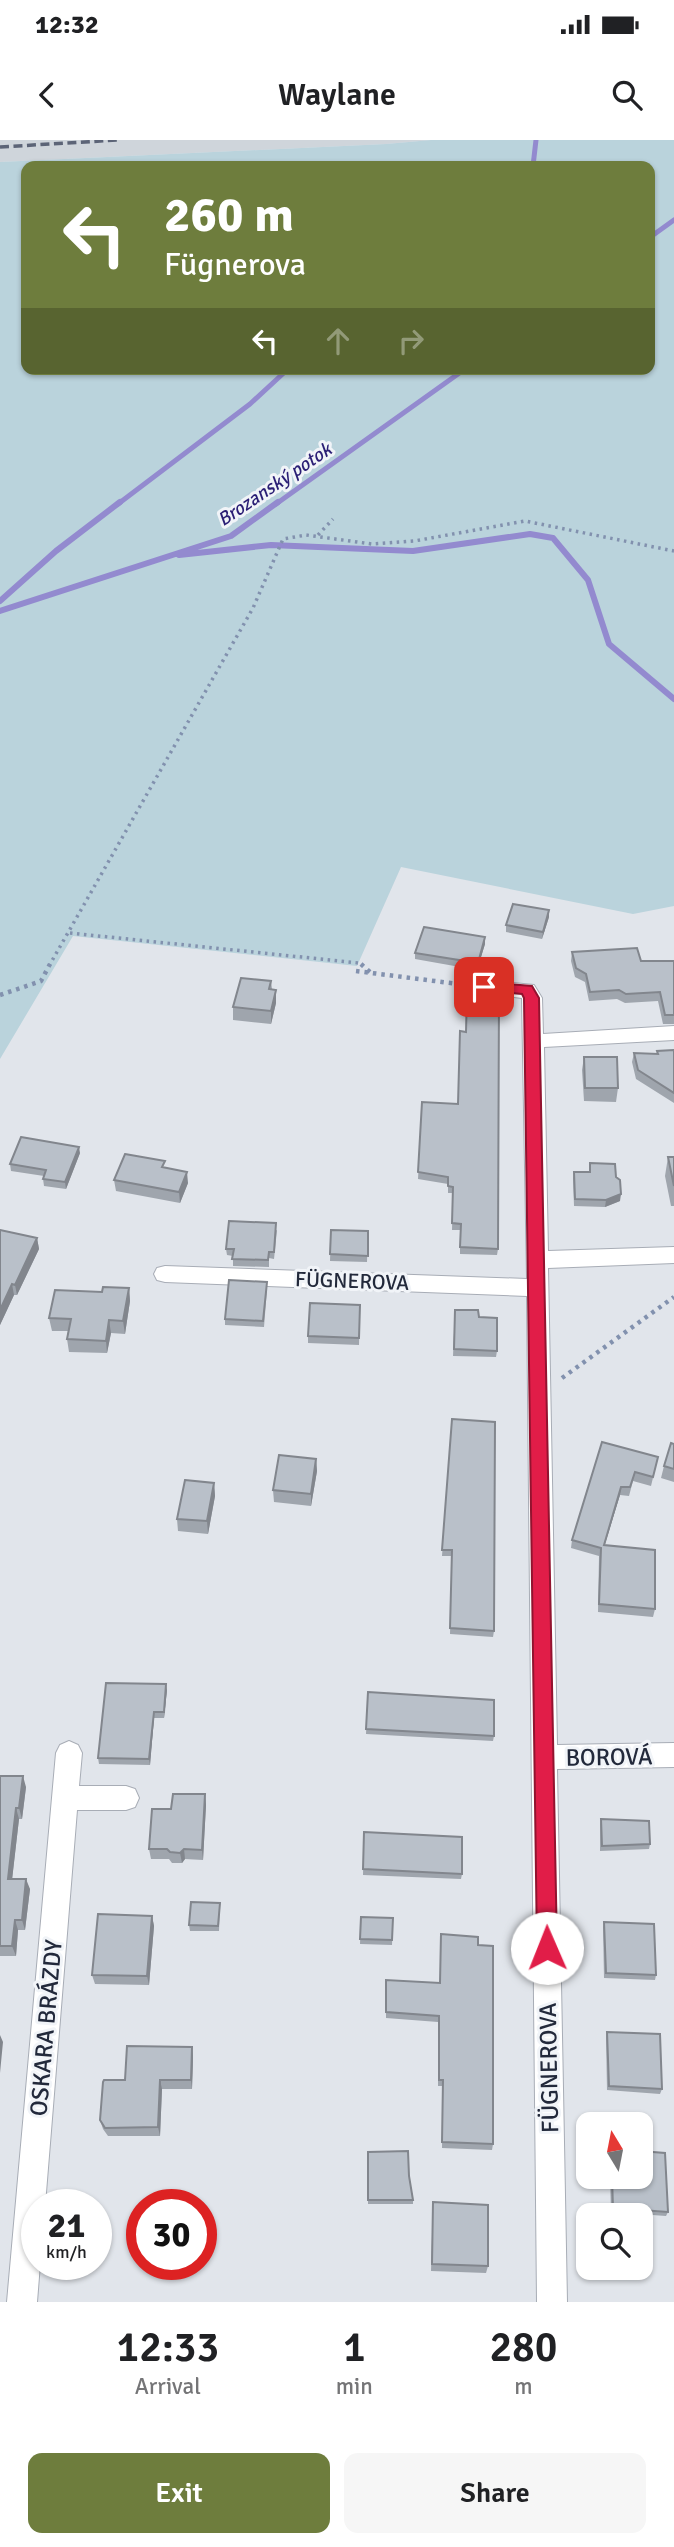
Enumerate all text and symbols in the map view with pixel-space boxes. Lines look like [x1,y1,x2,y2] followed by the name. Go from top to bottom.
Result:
[35,9,99,41] text: 12:32
[278,75,396,114] text: Waylane
[28,76,66,114] icon: back
[608,76,646,114] icon: search
[164,185,294,245] text: 260 m
[49,189,140,280] icon: left
[164,245,306,284] text: Fügnerova
[246,322,284,360] icon: left
[319,322,357,360] icon: ahead
[392,322,430,360] icon: right
[213,437,337,532] water label: Brozanský potok
[454,957,514,1017] pin
[465,968,503,1006] icon: arrive
[294,1266,410,1296] street label: FÜGNEROVA
[565,1741,653,1773] street label: BOROVÁ
[510,1911,584,1985] position arrow
[23,1939,69,2117] street label: OSKARA BRÁZDY
[533,2002,565,2133] street label: FÜGNEROVA
[576,2112,653,2189] north arrow
[576,2112,653,2280] map controls
[126,2189,217,2280] speed limit sign: 30
[576,2203,653,2280] button: search
[48,2204,85,2247] text: 21
[46,2241,87,2263] text: km/h
[117,2322,219,2373] text: 12:33
[343,2322,366,2373] text: 1
[489,2322,557,2373] text: 280
[135,2372,201,2401] text: Arrival
[336,2372,373,2401] text: min
[514,2372,533,2401] text: m
[28,2453,330,2533] button: Exit
[344,2453,646,2533] button: Share

